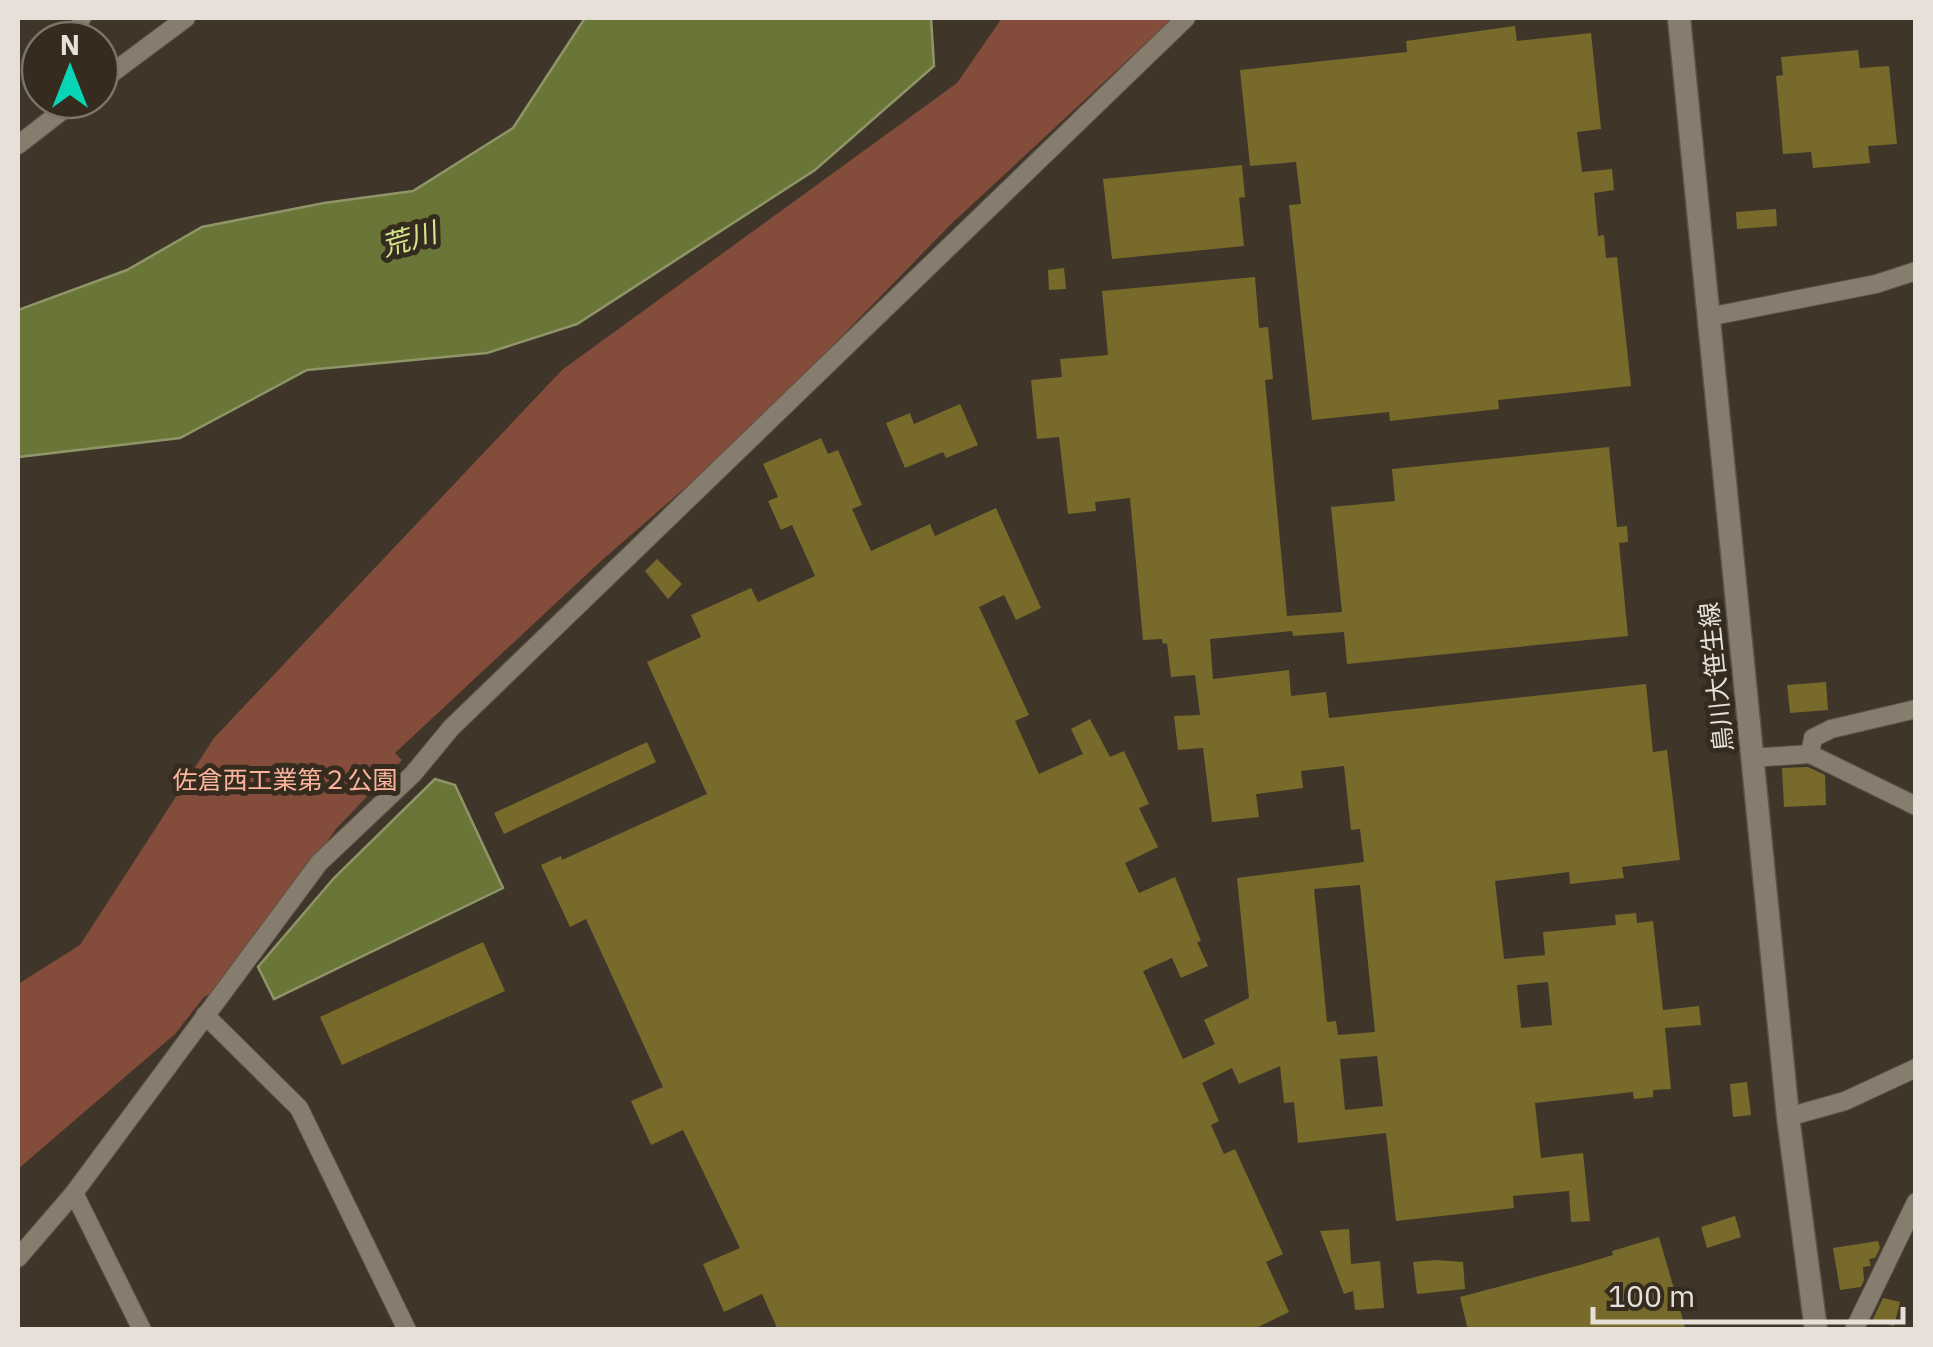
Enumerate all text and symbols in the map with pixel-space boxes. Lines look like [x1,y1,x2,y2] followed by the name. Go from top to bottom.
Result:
[20,20,120,120] north arrow
[60,26,80,63] text: N
[377,212,444,264] water label: 荒川
[1691,601,1740,753] street label: 鳥川大笹生線
[172,763,398,796] park label: 佐倉西工業第２公園
[1593,1262,1903,1324] scale bar
[1608,1276,1695,1315] text: 100 m

